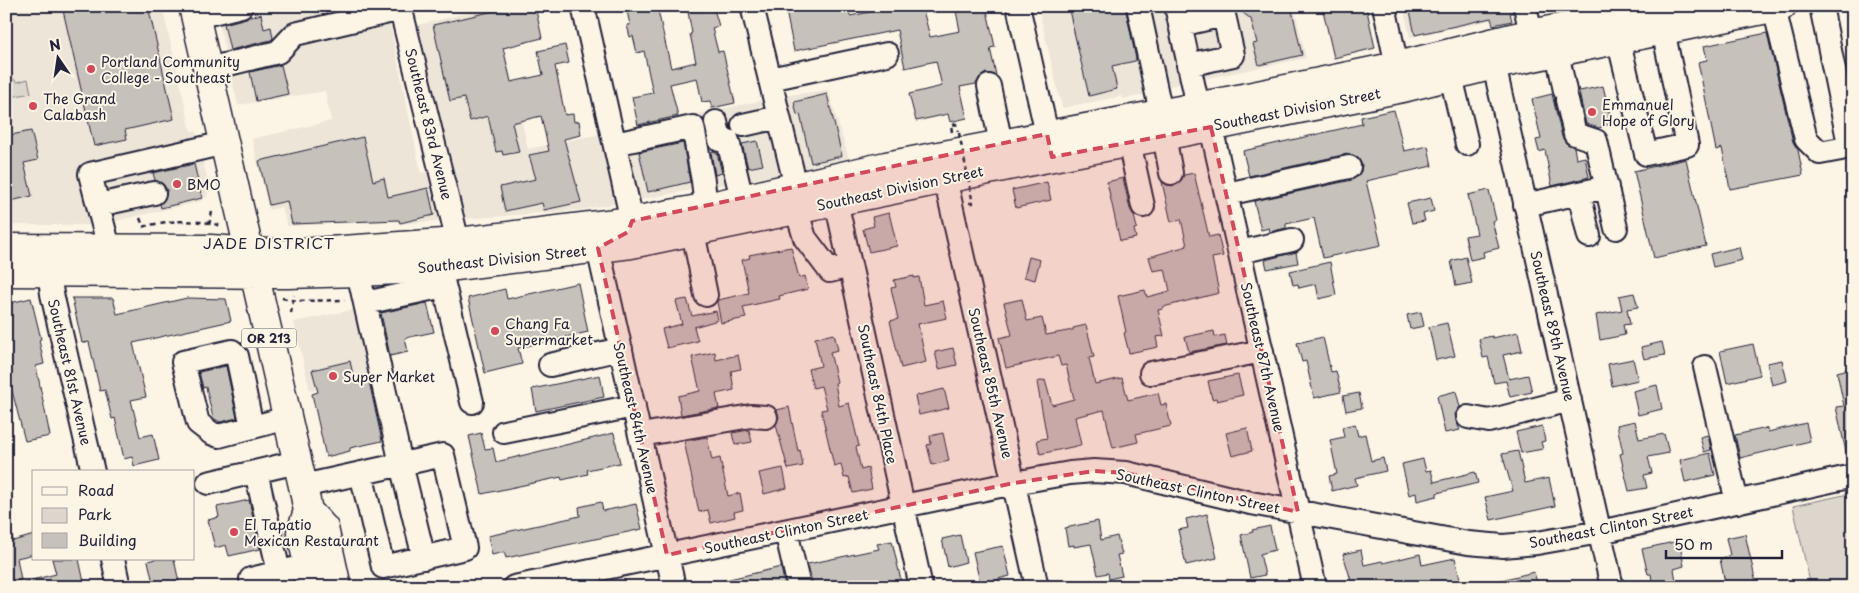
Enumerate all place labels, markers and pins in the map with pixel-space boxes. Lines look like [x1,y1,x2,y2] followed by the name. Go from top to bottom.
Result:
[101,51,240,88] place label: Portland Community College - Southeast
[85,63,97,75] marker: Portland Community College - Southeast
[43,88,116,125] place label: The Grand Calabash
[1602,94,1695,131] place label: Emmanuel Hope of Glory
[27,100,39,112] marker: The Grand Calabash
[1586,106,1598,118] marker: Emmanuel Hope of Glory
[187,174,221,195] place label: BMO
[171,178,183,190] marker: BMO
[505,313,593,350] place label: Chang Fa Supermarket
[489,325,501,337] marker: Chang Fa Supermarket
[343,366,435,387] place label: Super Market
[327,370,339,382] marker: Super Market
[244,514,379,551] place label: El Tapatio Mexican Restaurant
[228,526,240,538] marker: El Tapatio Mexican Restaurant

